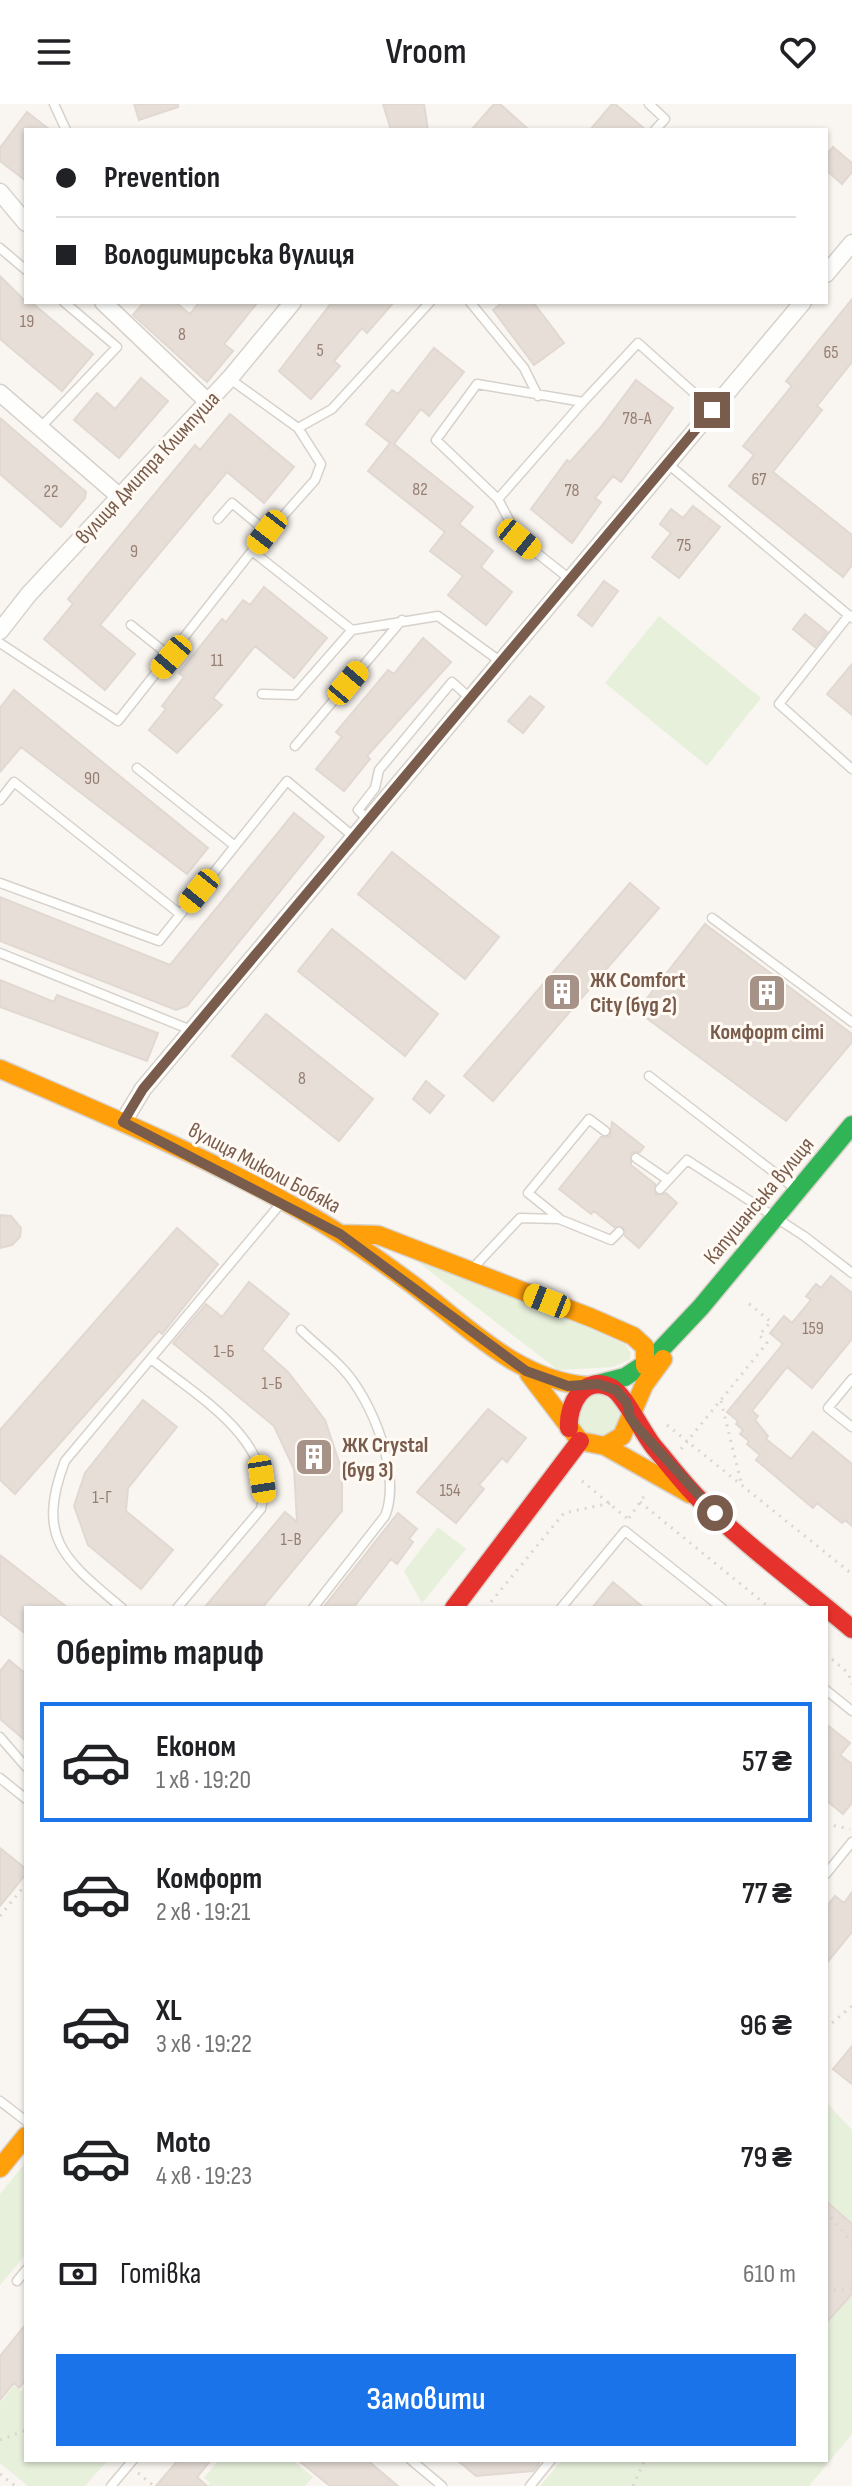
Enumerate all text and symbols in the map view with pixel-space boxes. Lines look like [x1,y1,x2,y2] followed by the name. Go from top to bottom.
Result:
[32,30,76,74] icon: menu
[776,30,820,74] icon: heart
[386,31,466,74] text: Vroom
[104,160,220,196] text: Prevention
[104,237,355,273] text: Володимирська вулиця
[20,311,34,332] house number: 19
[178,324,186,345] house number: 8
[316,340,324,361] house number: 5
[823,342,839,363] house number: 65
[70,386,226,550] street label: вулиця Дмитра Климпуша
[694,392,730,428] route end
[623,408,652,429] house number: 78-А
[751,469,767,490] house number: 67
[412,479,428,500] house number: 82
[564,480,580,501] house number: 78
[44,481,58,502] house number: 22
[243,506,291,558] car
[493,515,545,563] car
[677,535,691,556] house number: 75
[130,541,138,562] house number: 9
[146,631,196,683] car
[211,650,224,671] house number: 11
[323,657,373,709] car
[84,768,100,789] house number: 90
[175,865,223,917] car
[590,967,686,1019] place label: ЖК Comfort City (буд 2)
[541,971,583,1013] building icon: ЖК Comfort City (буд 2)
[746,972,788,1014] building icon: Комфорт сіті
[710,1019,824,1046] place label: Комфорт сіті
[298,1068,306,1089] house number: 8
[183,1117,345,1220] street label: вулиця Миколи Бобяка
[698,1132,820,1270] street label: Капушанська вулиця
[520,1281,574,1321] car
[802,1318,824,1339] house number: 159
[214,1341,235,1362] house number: 1-Б
[262,1373,283,1394] house number: 1-Б
[342,1432,428,1484] place label: ЖК Crystal (буд 3)
[293,1436,335,1478] building icon: ЖК Crystal (буд 3)
[246,1453,278,1505] car
[439,1480,461,1501] house number: 154
[92,1487,112,1508] house number: 1-Г
[697,1495,733,1531] route start
[281,1529,301,1550] house number: 1-В
[56,1632,264,1675] text: Оберіть тариф
[60,1726,132,1798] icon: car
[156,1729,236,1765] text: Економ
[742,1744,792,1780] text: 57 ₴
[156,1765,251,1796] text: 1 хв · 19:20
[60,1858,132,1930] icon: car
[156,1861,262,1897] text: Комфорт
[742,1876,792,1912] text: 77 ₴
[156,1897,250,1928] text: 2 хв · 19:21
[60,1990,132,2062] icon: car
[156,1993,182,2029] text: XL
[740,2008,792,2044] text: 96 ₴
[156,2029,252,2060] text: 3 хв · 19:22
[60,2122,132,2194] icon: car
[156,2125,211,2161] text: Moto
[741,2140,792,2176] text: 79 ₴
[156,2161,252,2192] text: 4 хв · 19:23
[56,2252,100,2296] icon: cash
[120,2256,201,2292] text: Готівка
[743,2259,796,2290] text: 610 m
[56,2354,796,2446] button: Замовити

